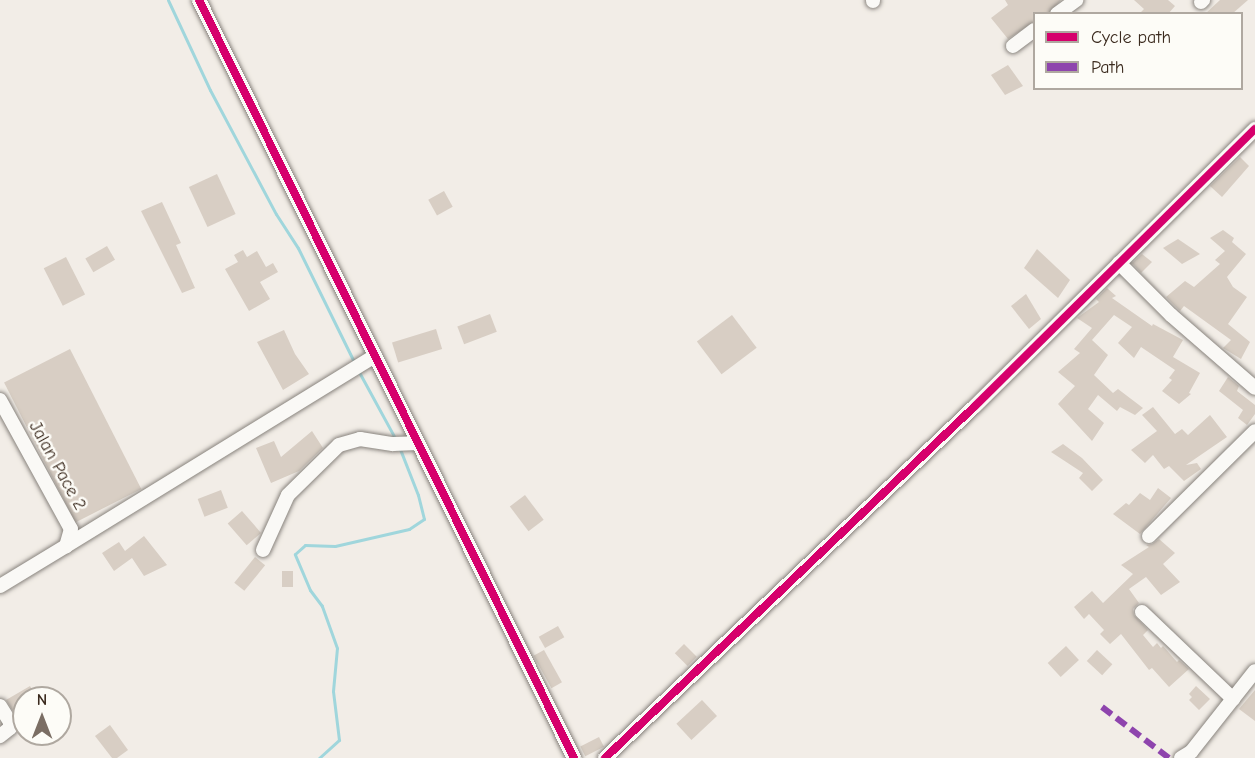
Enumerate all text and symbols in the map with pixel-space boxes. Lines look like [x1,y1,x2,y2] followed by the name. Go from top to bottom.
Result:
[1033,12,1243,90] legend
[1091,27,1171,48] text: Cycle path
[1091,57,1124,78] text: Path
[24,418,90,514] street label: Jalan Pace 2
[12,686,72,746] north arrow
[37,691,47,709] text: N

